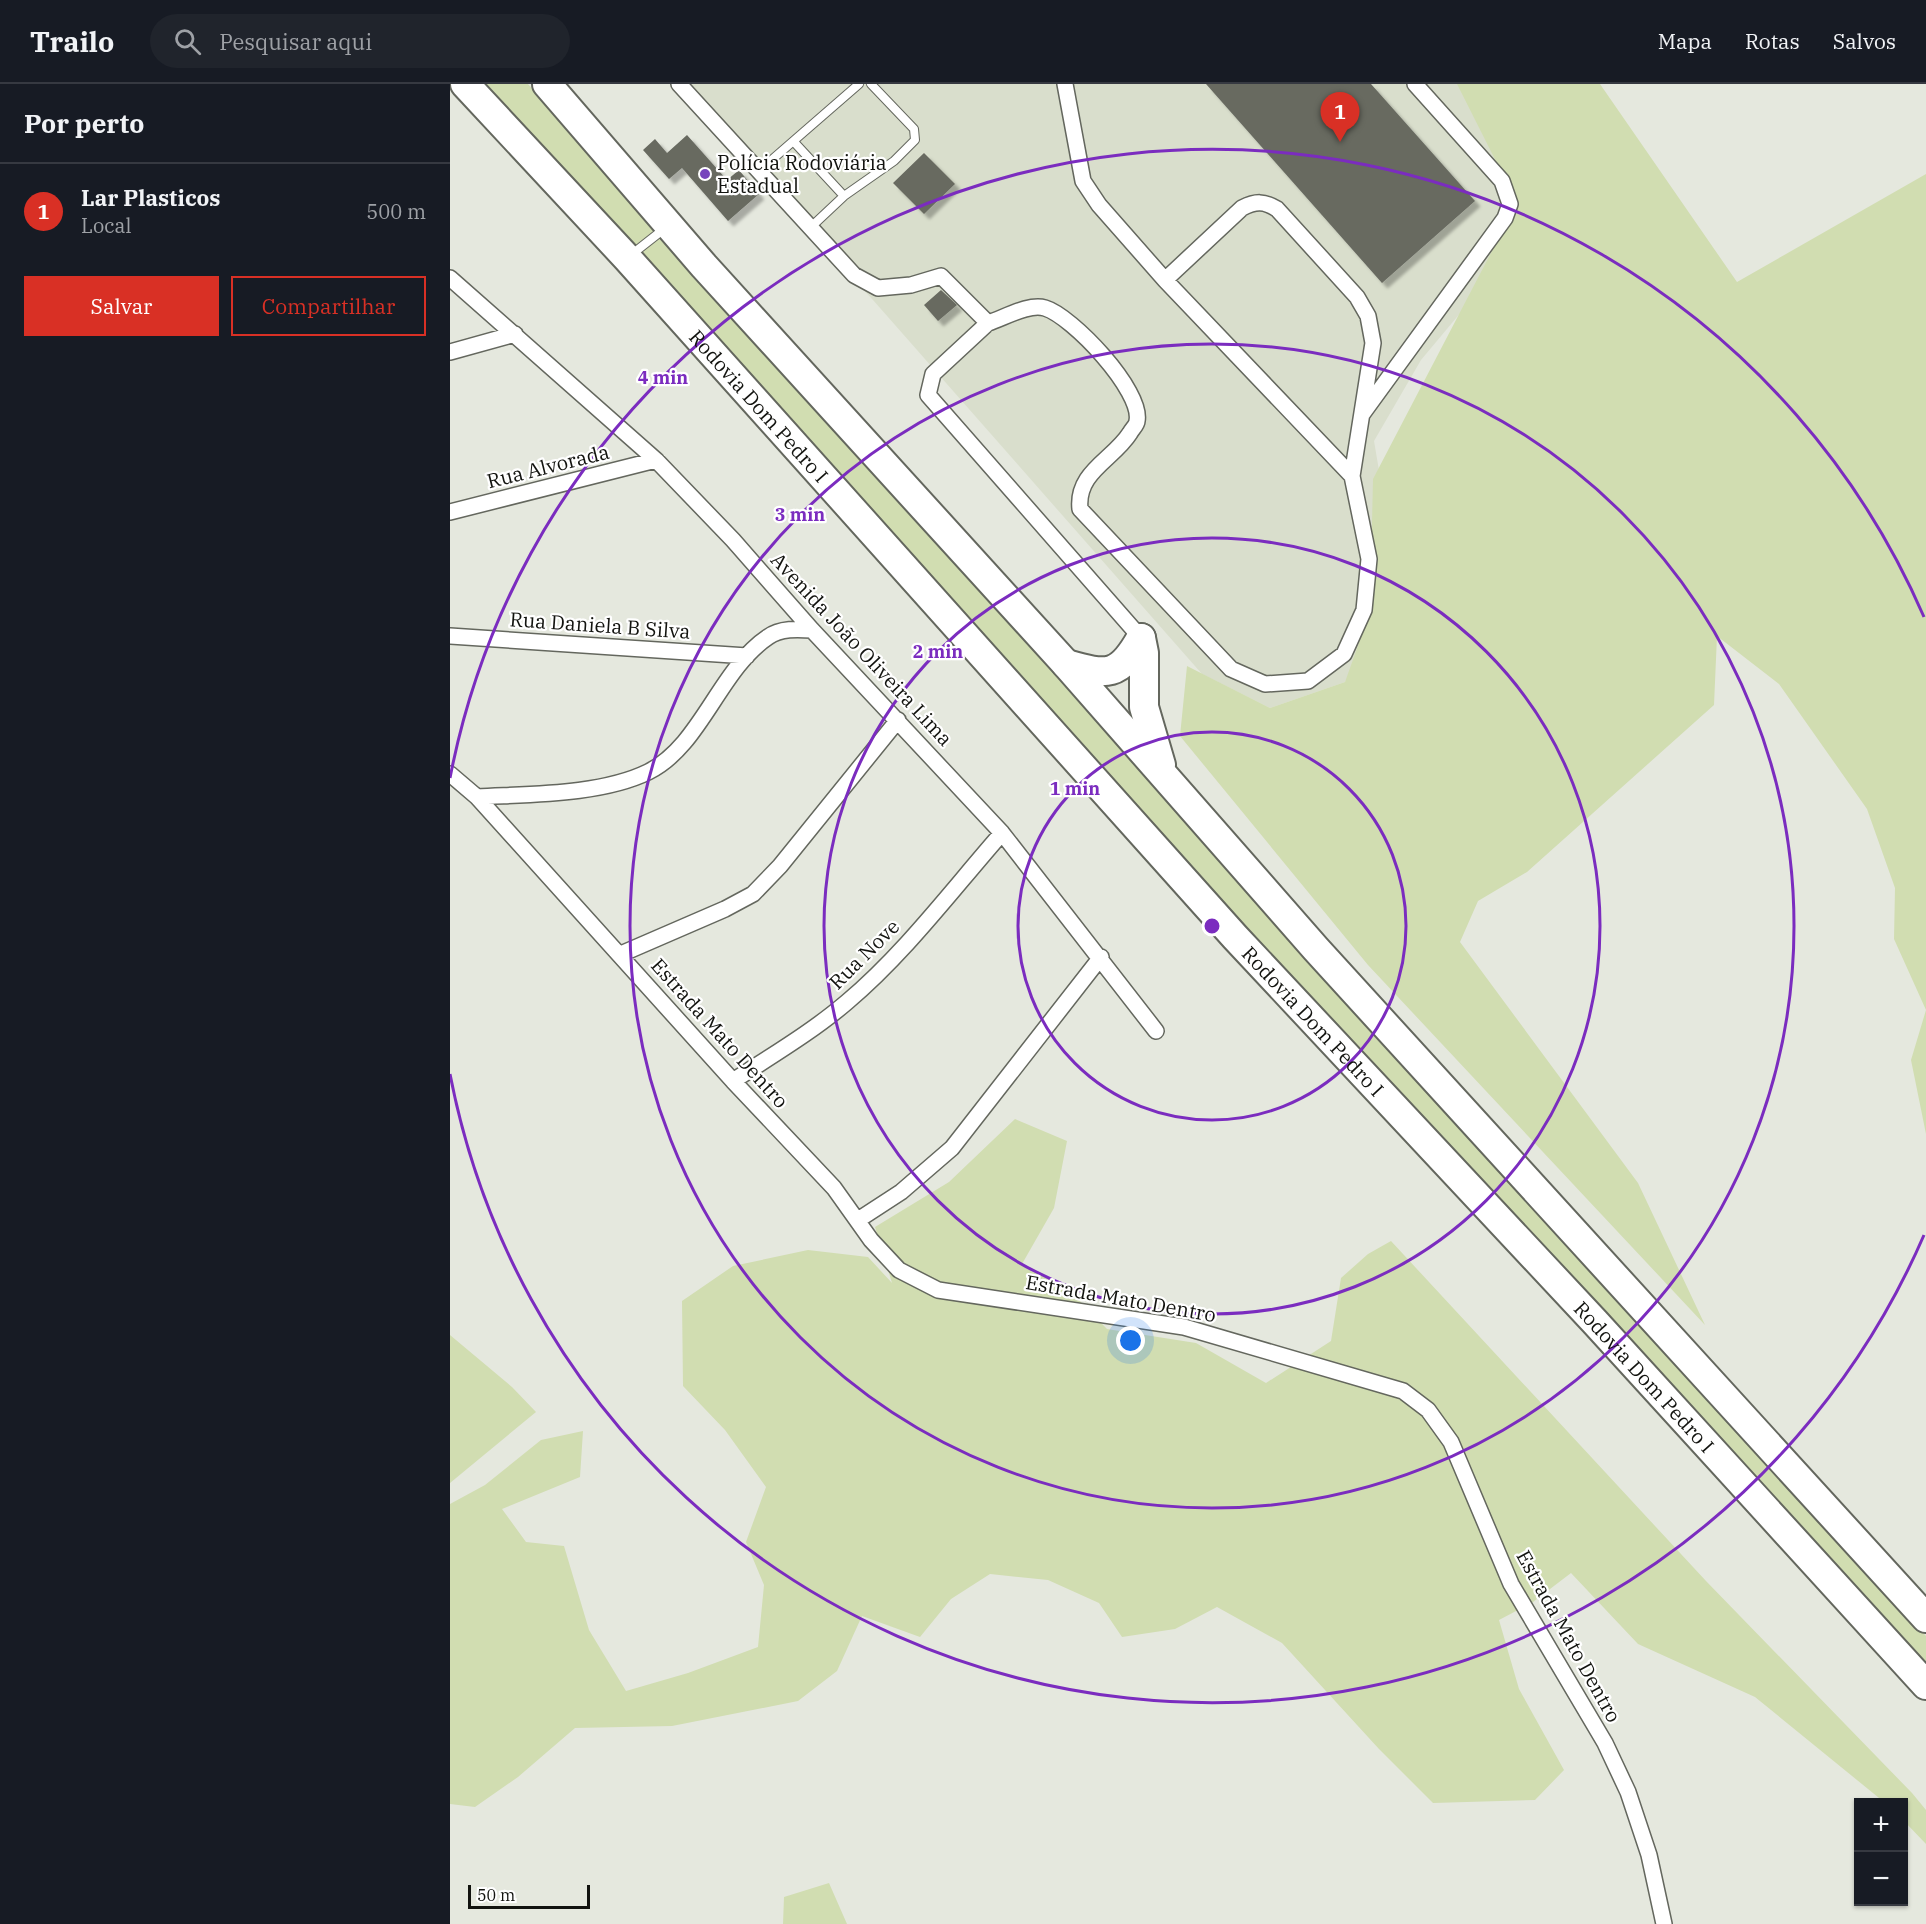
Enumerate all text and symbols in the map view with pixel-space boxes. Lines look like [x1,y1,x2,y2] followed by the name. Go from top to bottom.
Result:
[150,14,570,68] search box
[30,23,114,60] text: Trailo
[171,25,204,58] icon: search
[219,27,372,56] text: Pesquisar aqui
[1658,27,1712,55] text: Mapa
[1745,27,1800,55] text: Rotas
[1833,27,1896,55] text: Salvos
[1320,92,1360,142] pin: 1
[24,106,144,140] text: Por perto
[717,149,887,199] place label: Polícia Rodoviária Estadual
[698,167,712,181] marker: Polícia Rodoviária Estadual
[81,183,221,212] text: Lar Plasticos
[38,198,50,225] text: 1
[366,198,426,225] text: 500 m
[81,212,132,239] text: Local
[24,276,219,336] button: Salvar
[231,276,426,336] button: Compartilhar
[684,324,835,488] street label: Rodovia Dom Pedro I
[638,366,688,389] text: 4 min
[484,438,612,494] street label: Rua Alvorada
[775,503,825,526] text: 3 min
[765,546,959,752] street label: Avenida João Oliveira Lima
[509,605,691,645] street label: Rua Daniela B Silva
[913,640,963,663] text: 2 min
[1050,777,1100,800] text: 1 min
[823,913,905,995] street label: Rua Nove
[1202,916,1222,936] centre of rings
[1236,940,1390,1102] street label: Rodovia Dom Pedro I
[645,952,795,1114] street label: Estrada Mato Dentro
[1024,1268,1218,1328] street label: Estrada Mato Dentro
[1568,1295,1721,1458] street label: Rodovia Dom Pedro I
[1116,1326,1145,1355] your location
[1510,1545,1628,1727] street label: Estrada Mato Dentro
[1854,1798,1908,1906] map controls
[1854,1798,1908,1852] button: +
[1854,1852,1908,1906] button: −
[468,1882,590,1910] scale bar
[477,1885,515,1905] text: 50 m

